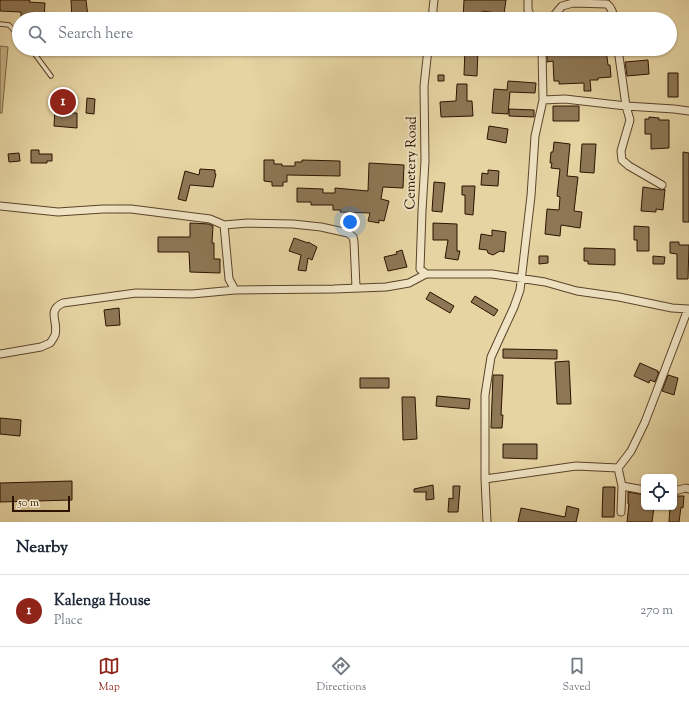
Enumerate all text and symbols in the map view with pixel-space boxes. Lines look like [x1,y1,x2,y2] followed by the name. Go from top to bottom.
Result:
[12,12,677,56] search box
[26,23,48,45] icon: search
[58,24,133,45] text: Search here
[50,87,76,117] pin: 1
[401,116,423,210] street label: Cemetery Road
[340,212,360,232] your location
[641,474,677,510] map controls
[641,474,677,510] button: locate
[12,494,70,513] scale bar
[18,495,39,511] text: 50 m
[16,536,68,560] text: Nearby
[54,591,151,612] text: Kalenga House
[27,602,31,620] text: 1
[640,602,673,620] text: 270 m
[54,612,83,630] text: Place
[98,655,120,695] tab: Map
[317,655,366,695] tab: Directions
[563,655,591,695] tab: Saved

